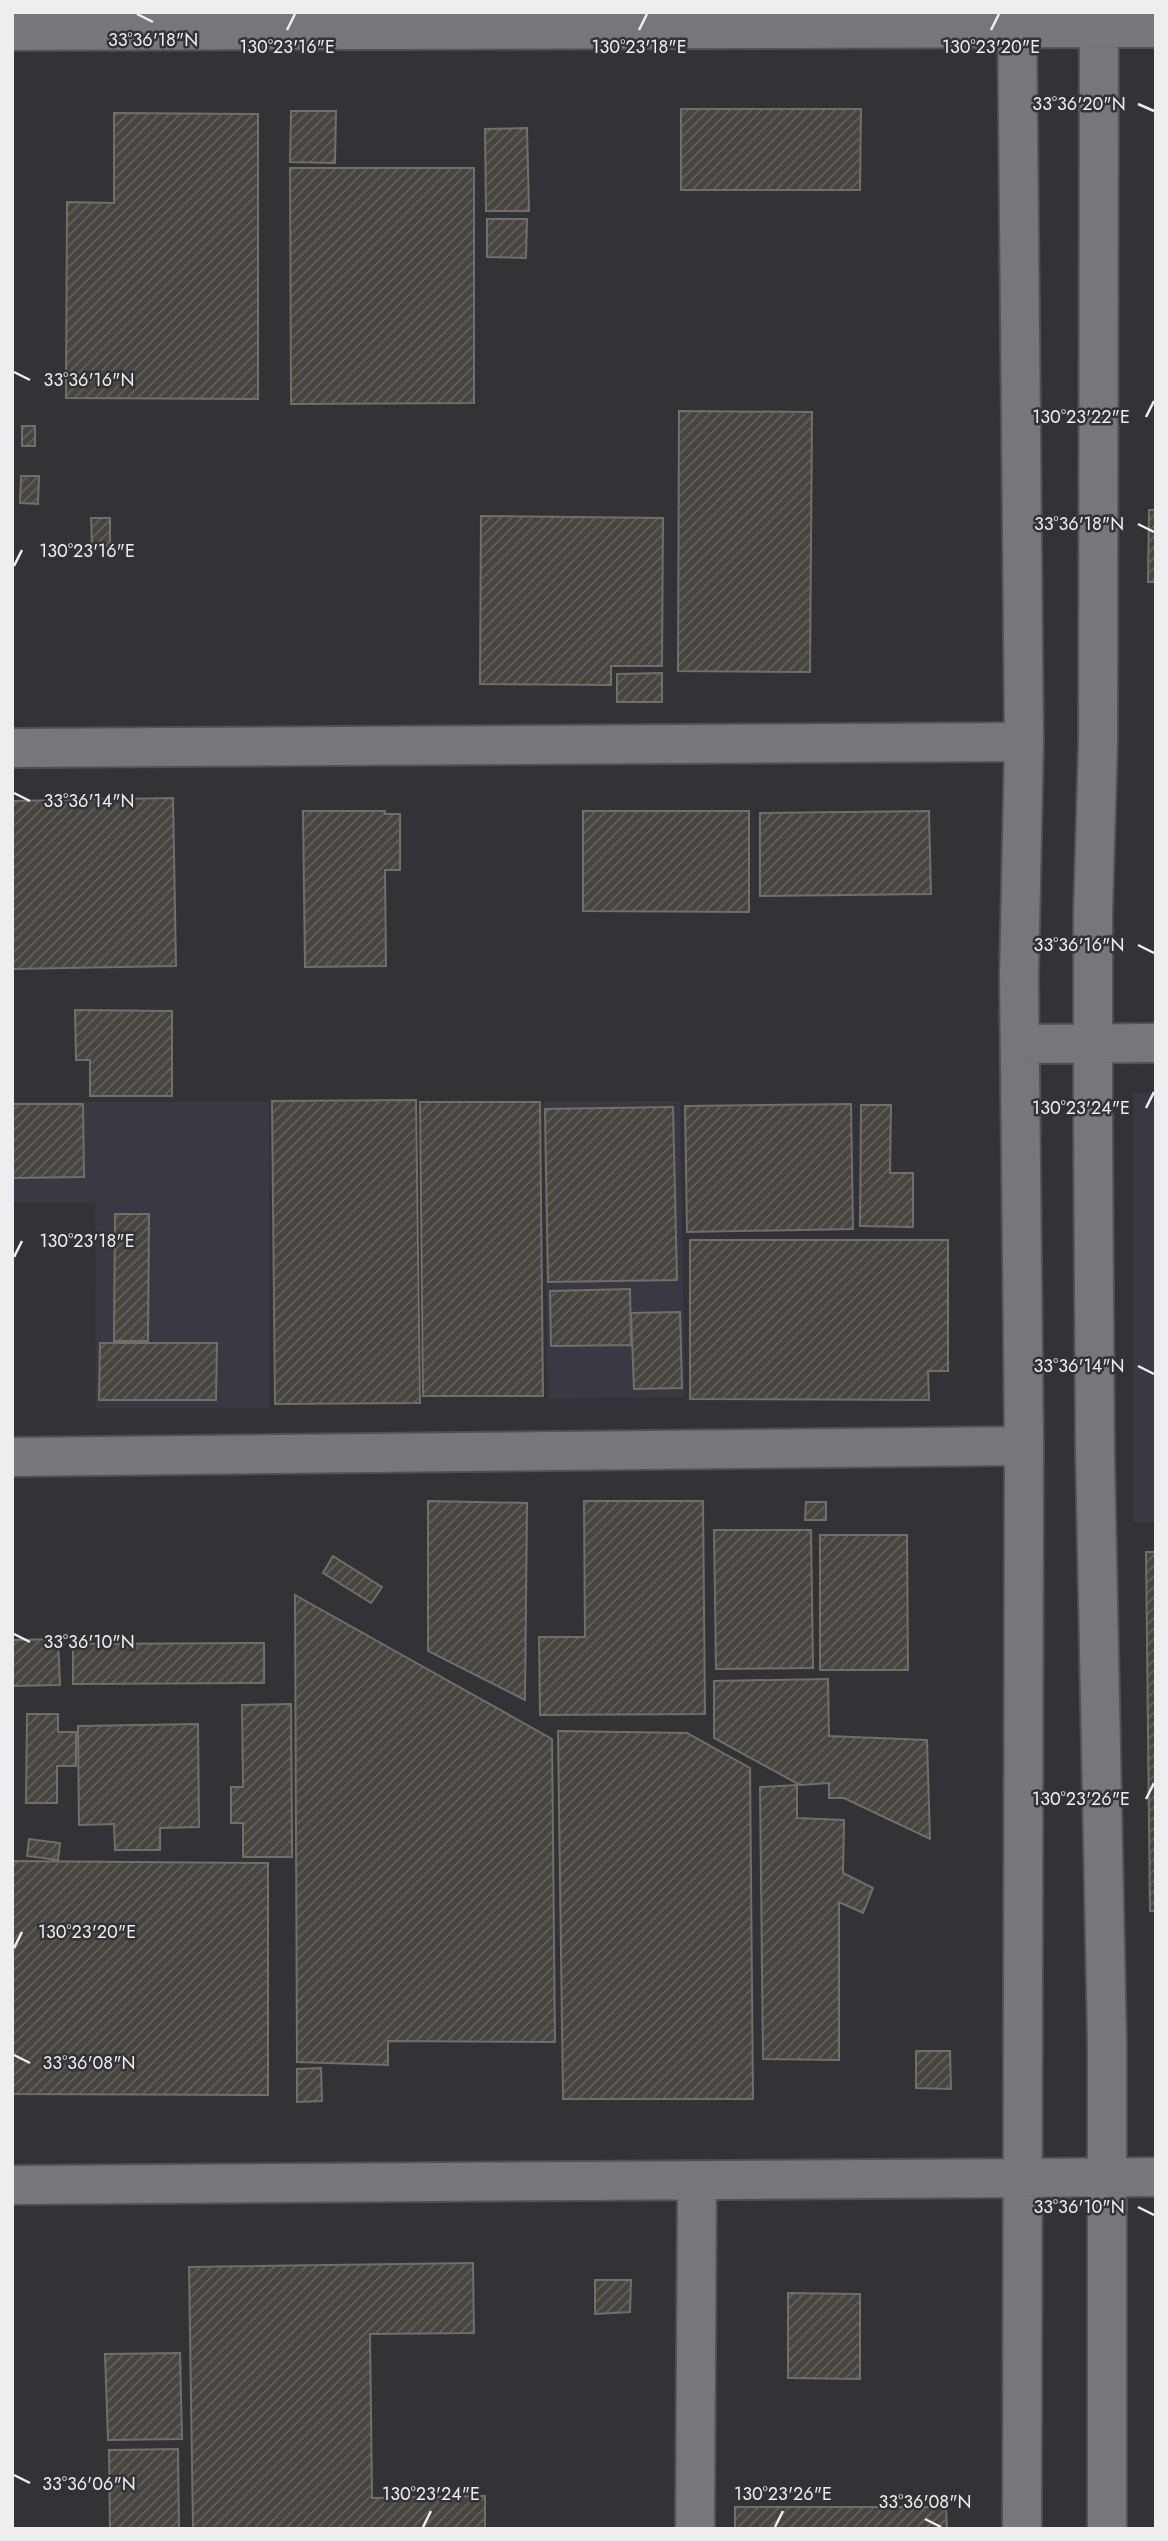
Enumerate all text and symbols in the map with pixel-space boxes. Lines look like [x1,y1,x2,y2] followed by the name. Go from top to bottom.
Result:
[108,27,198,53] text: 33°36'18"N
[239,34,335,60] text: 130°23'16"E
[591,34,687,60] text: 130°23'18"E
[942,34,1040,60] text: 130°23'20"E
[1032,91,1126,117] text: 33°36'20"N
[44,367,134,393] text: 33°36'16"N
[1032,404,1130,430] text: 130°23'22"E
[1034,511,1124,537] text: 33°36'18"N
[39,538,135,564] text: 130°23'16"E
[44,788,134,814] text: 33°36'14"N
[1034,932,1124,958] text: 33°36'16"N
[1032,1095,1130,1121] text: 130°23'24"E
[39,1228,135,1254] text: 130°23'18"E
[1034,1353,1124,1379] text: 33°36'14"N
[43,1629,135,1655] text: 33°36'10"N
[1032,1786,1130,1812] text: 130°23'26"E
[38,1919,136,1945] text: 130°23'20"E
[43,2050,135,2076] text: 33°36'08"N
[1033,2194,1125,2220] text: 33°36'10"N
[42,2471,136,2497] text: 33°36'06"N
[382,2481,480,2507] text: 130°23'24"E
[734,2481,832,2507] text: 130°23'26"E
[879,2489,971,2515] text: 33°36'08"N

